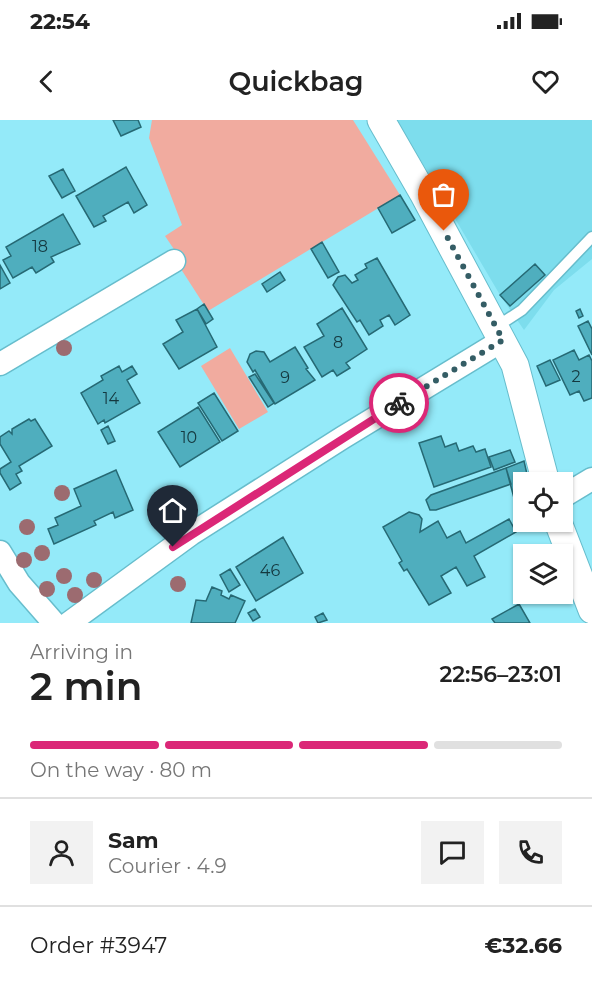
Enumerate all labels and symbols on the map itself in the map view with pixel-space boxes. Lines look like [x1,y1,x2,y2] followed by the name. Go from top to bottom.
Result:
[418,169,469,231] pin
[32,237,48,256] house number: 18
[333,333,343,352] house number: 8
[571,367,581,386] house number: 2
[280,368,290,387] house number: 9
[369,373,429,433] courier
[103,389,120,408] house number: 14
[181,428,197,447] house number: 10
[147,485,198,547] pin
[260,561,280,580] house number: 46

